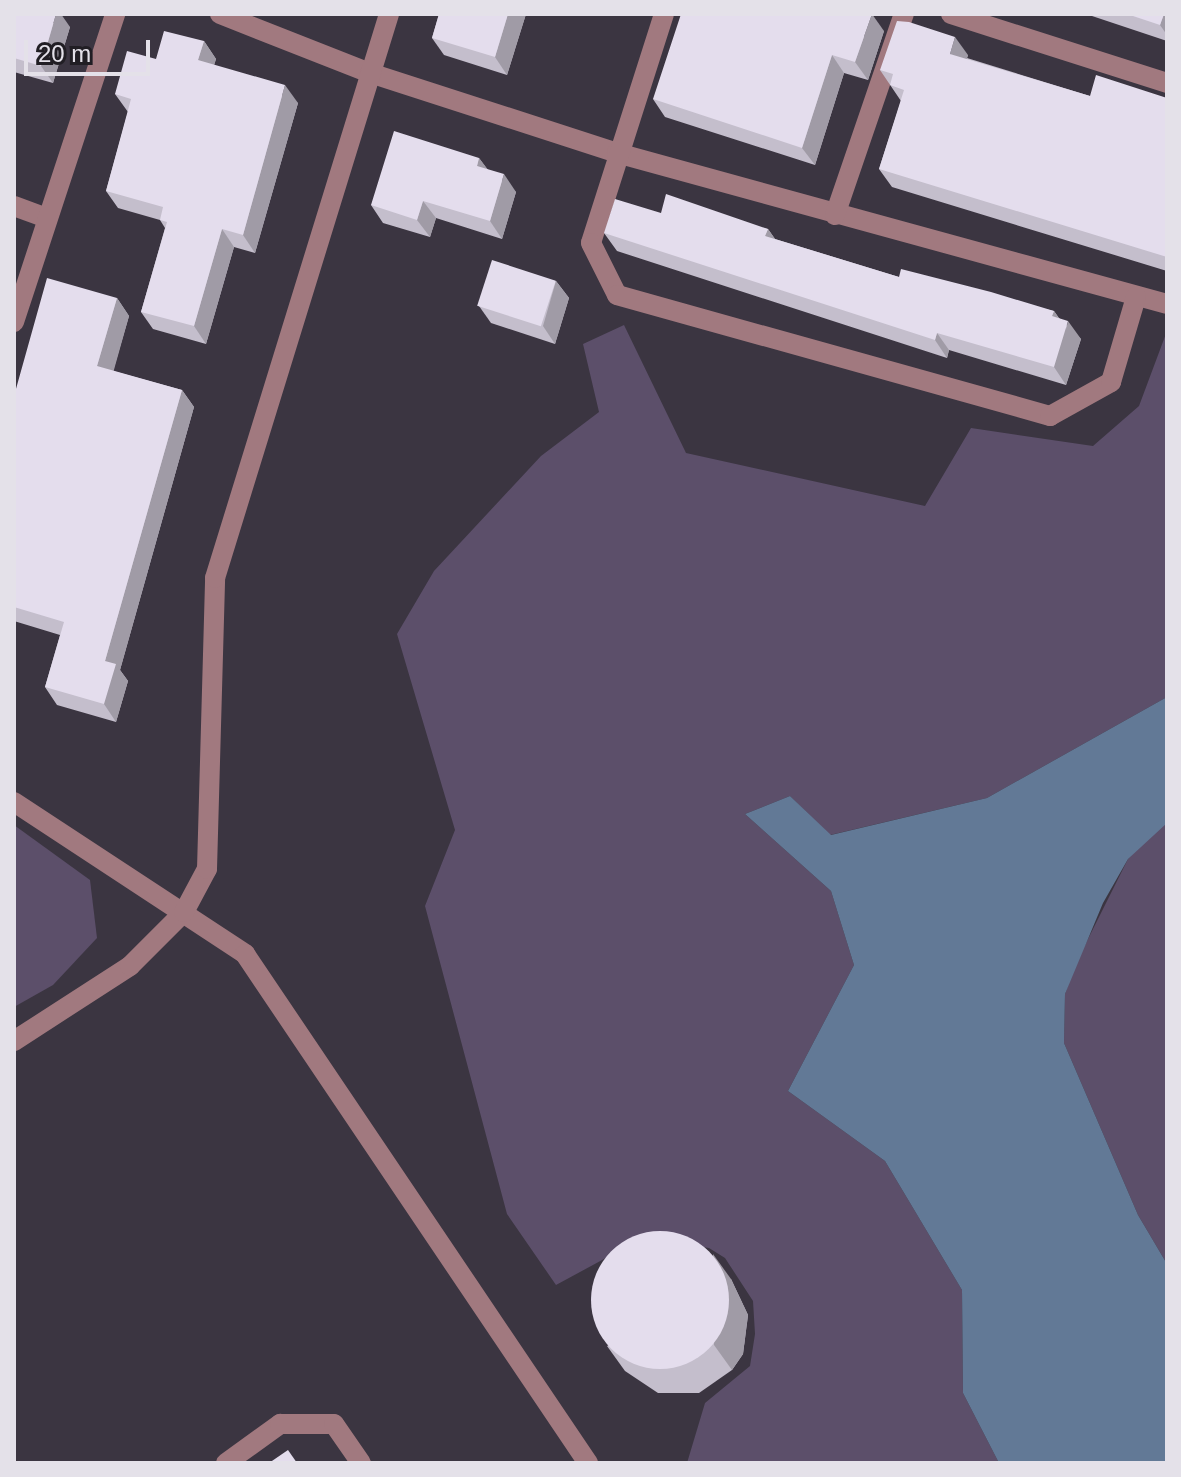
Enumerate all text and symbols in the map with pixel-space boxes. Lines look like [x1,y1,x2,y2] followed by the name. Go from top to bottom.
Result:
[28,24,154,74] scale bar
[38,40,91,67] text: 20 m

